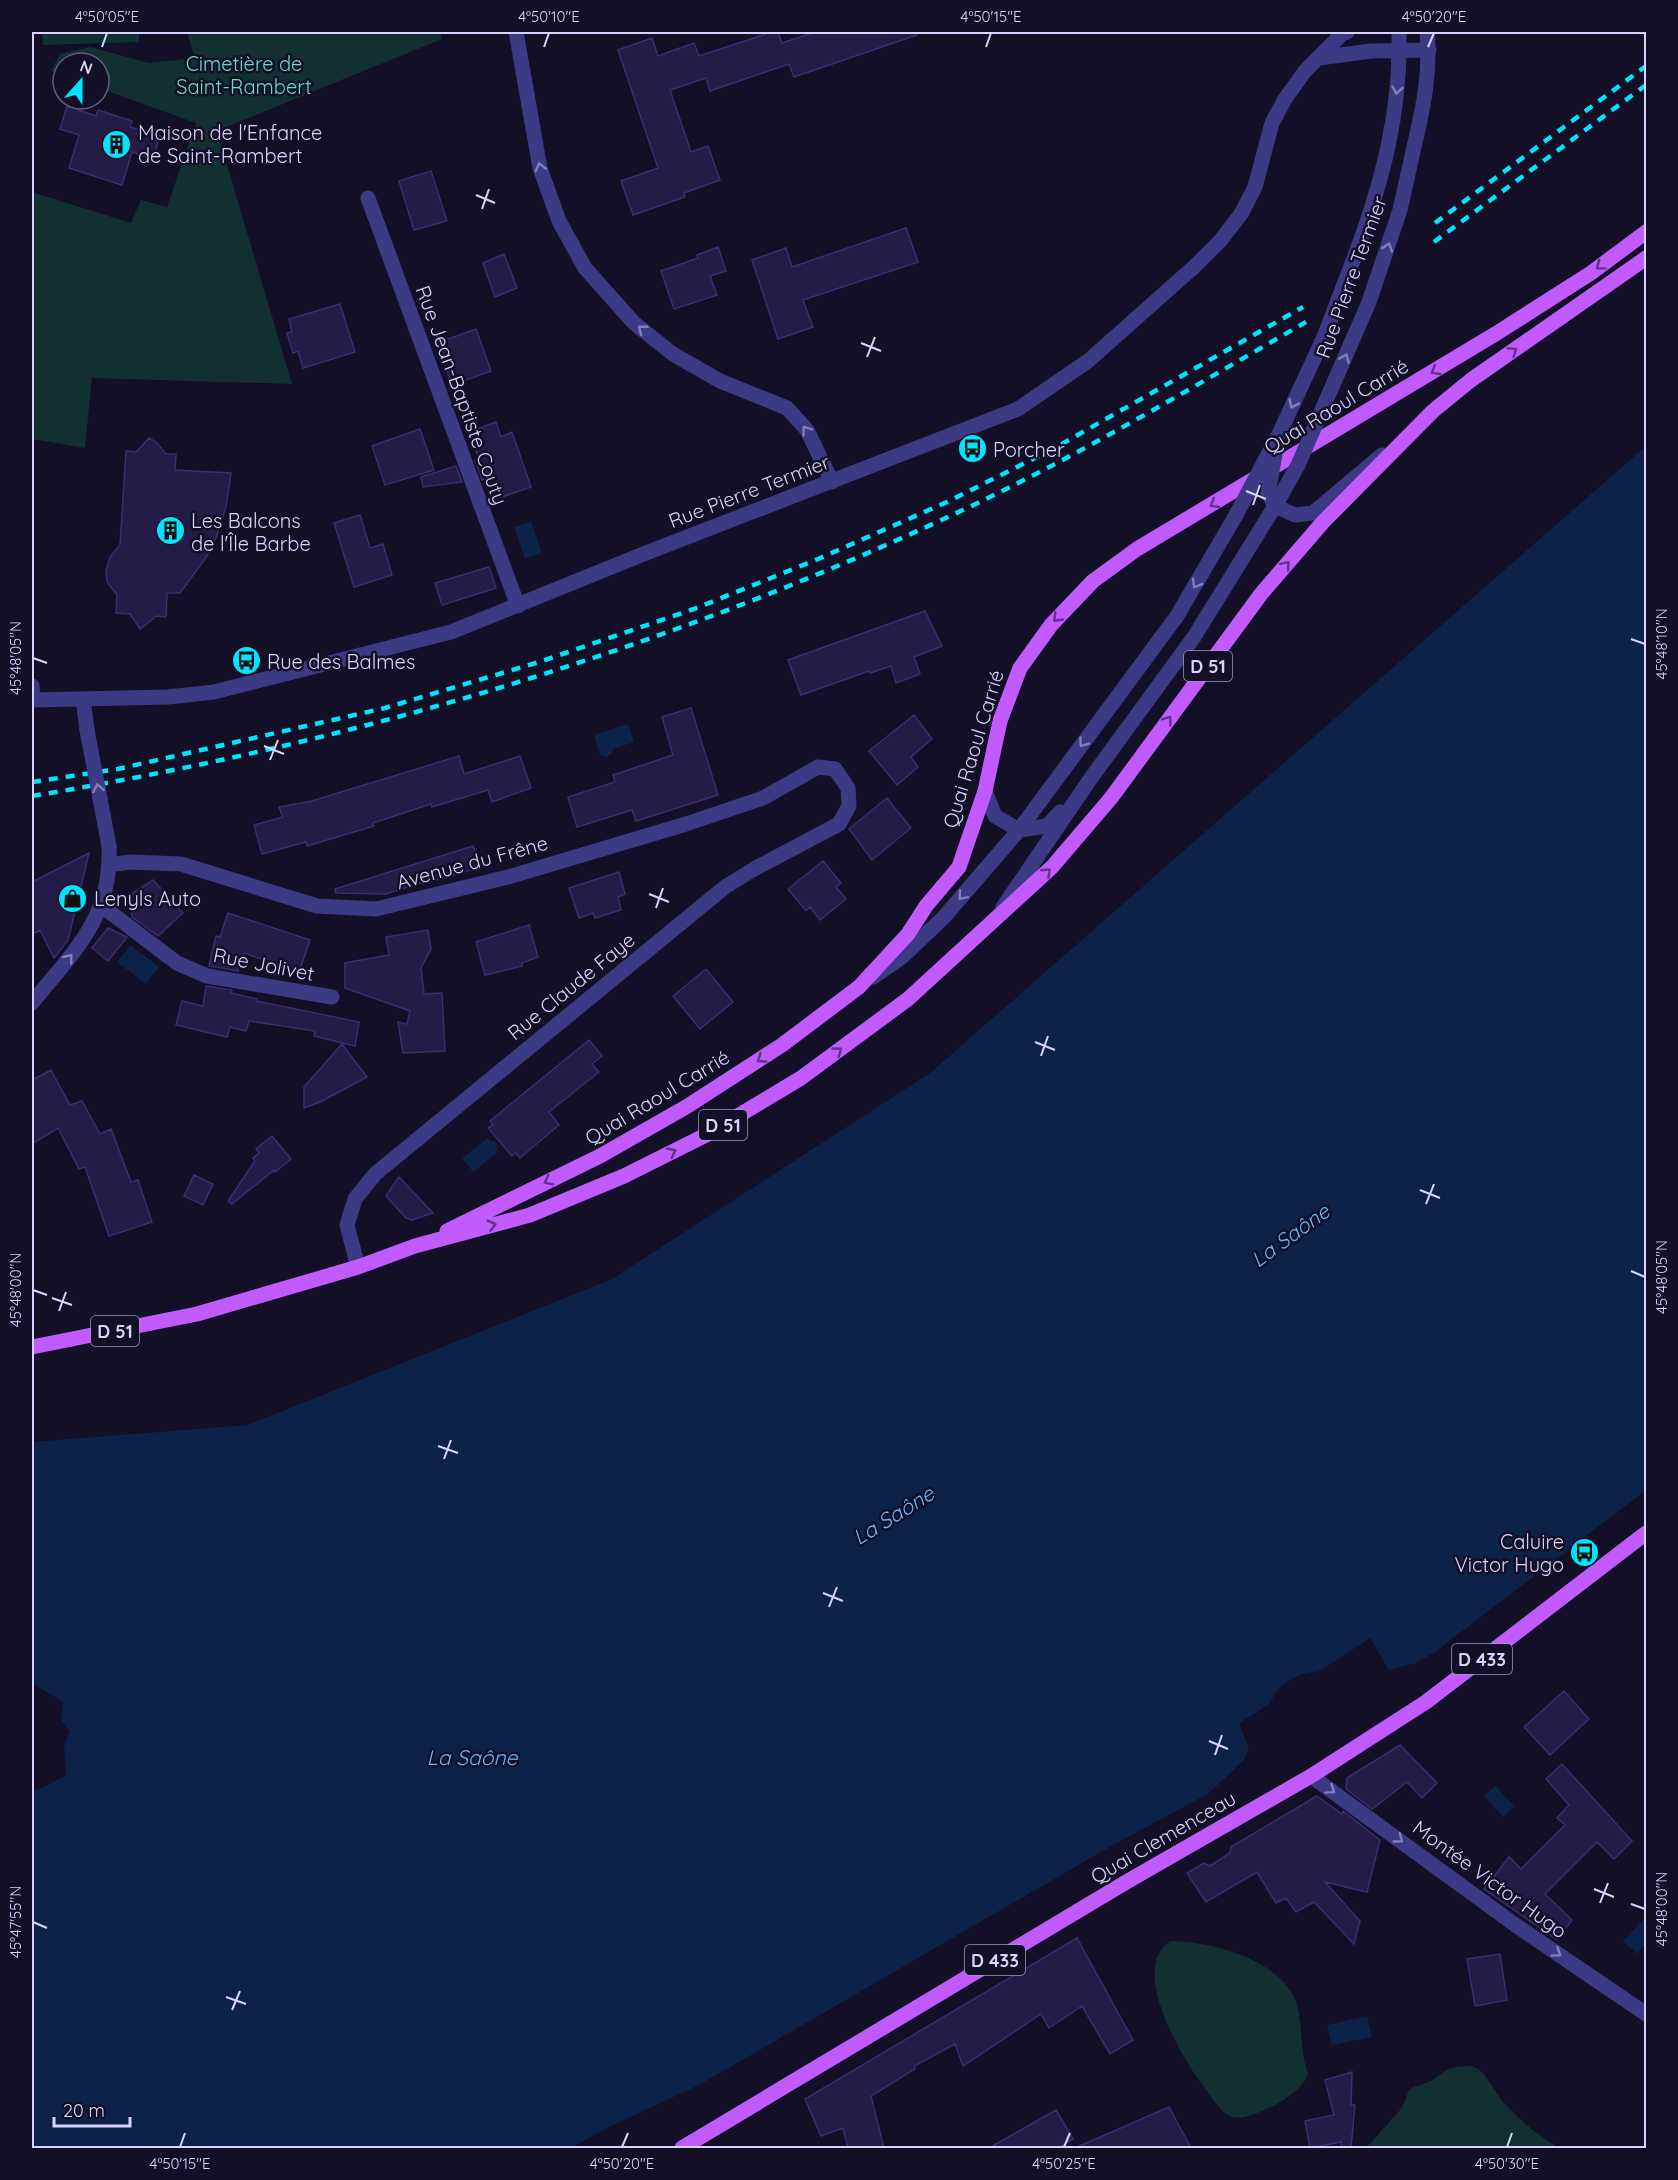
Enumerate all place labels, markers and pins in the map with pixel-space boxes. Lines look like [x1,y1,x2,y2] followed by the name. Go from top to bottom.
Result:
[138,120,322,168] place label: Maison de l'Enfance de Saint-Rambert
[101,128,133,160] building icon: Maison de l'Enfance de Saint-Rambert
[956,433,988,465] bus stop icon: Porcher
[993,437,1065,462] place label: Porcher
[191,508,311,556] place label: Les Balcons de l'Île Barbe
[154,515,186,547] building icon: Les Balcons de l'Île Barbe
[230,645,262,677] bus stop icon: Rue des Balmes
[267,649,415,674] place label: Rue des Balmes
[57,882,89,914] shop icon: Lenyls Auto
[94,886,201,911] place label: Lenyls Auto
[1454,1529,1564,1577] place label: Caluire Victor Hugo
[1569,1537,1601,1569] bus stop icon: Caluire Victor Hugo

